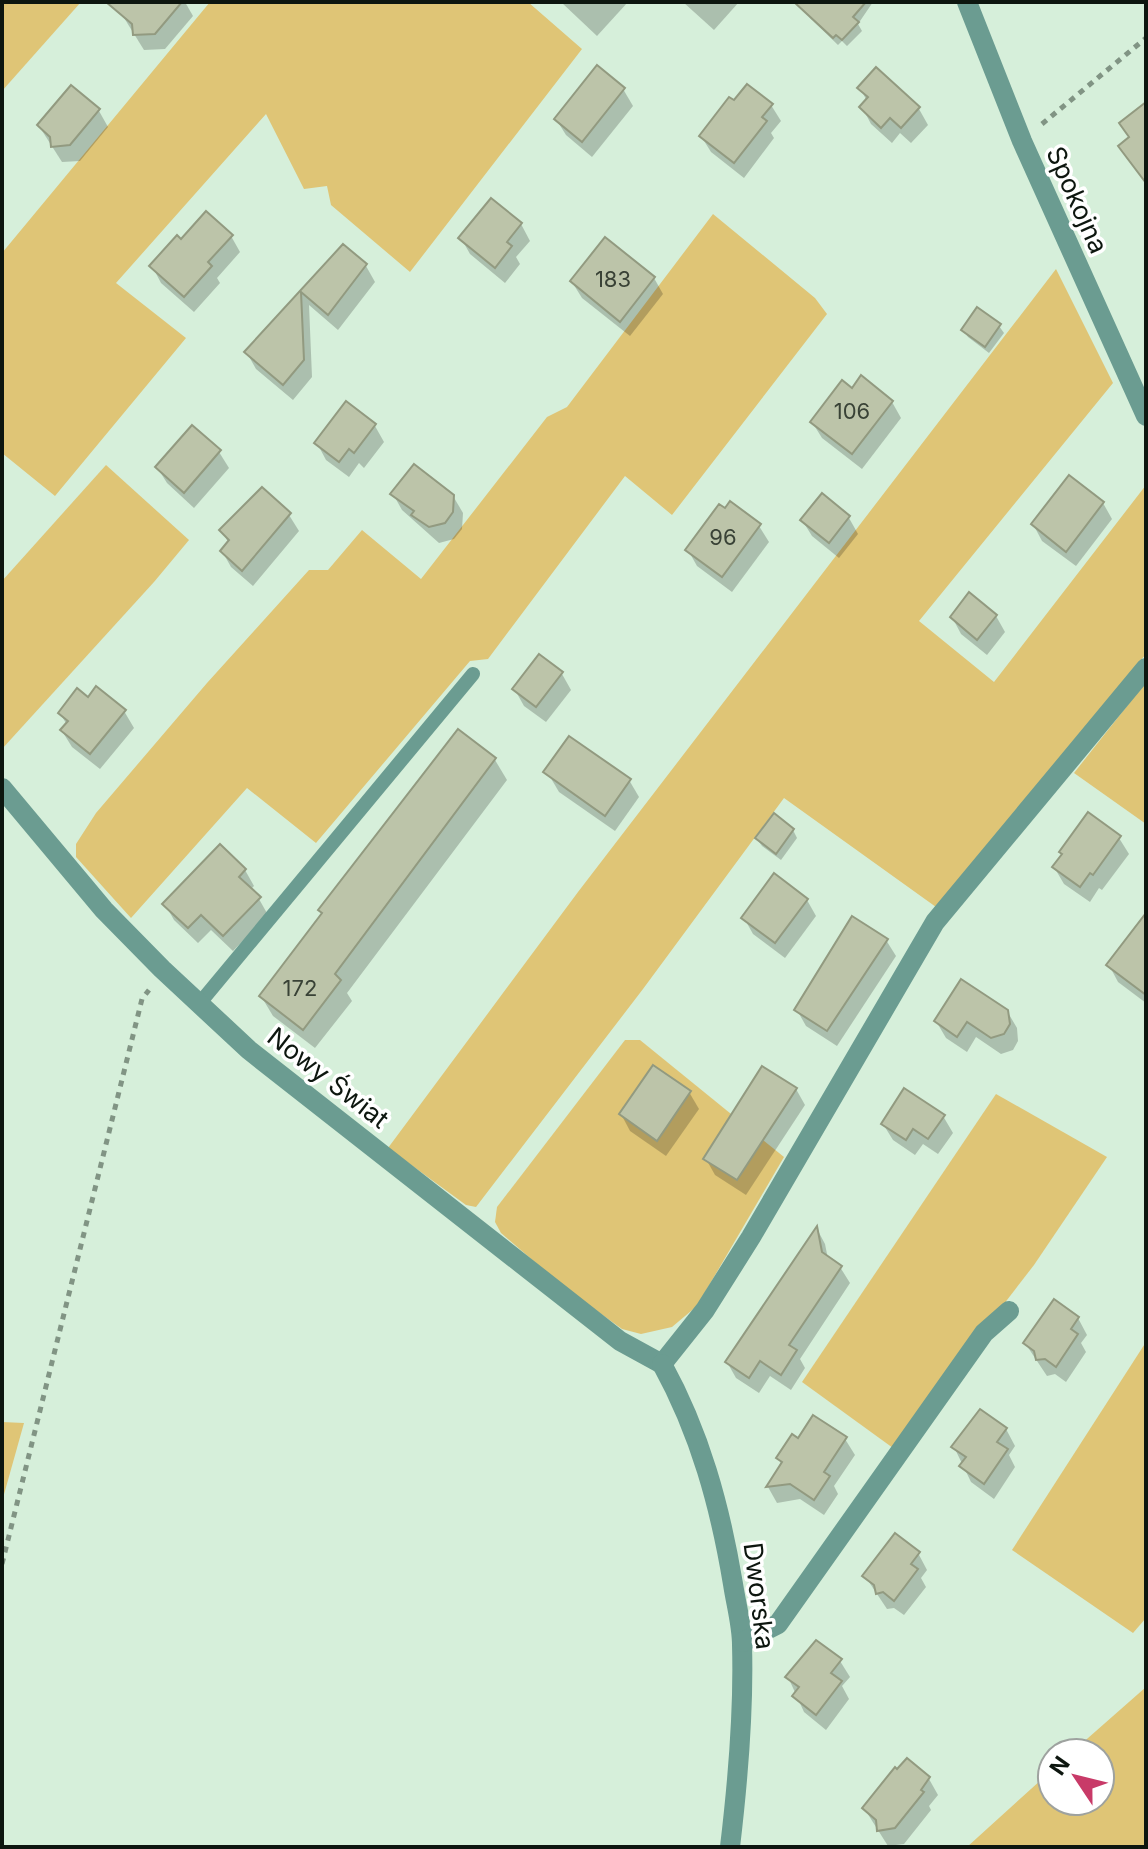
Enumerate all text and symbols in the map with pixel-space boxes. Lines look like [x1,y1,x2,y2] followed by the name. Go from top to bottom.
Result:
[1040,142,1115,258] street label: Spokojna
[595,266,631,292] house number: 183
[834,398,870,424] house number: 106
[709,524,737,550] house number: 96
[283,975,317,1001] house number: 172
[262,1021,395,1135] street label: Nowy Świat
[738,1541,781,1651] street label: Dworska
[1036,1737,1116,1817] north arrow
[1044,1751,1075,1780] text: N

